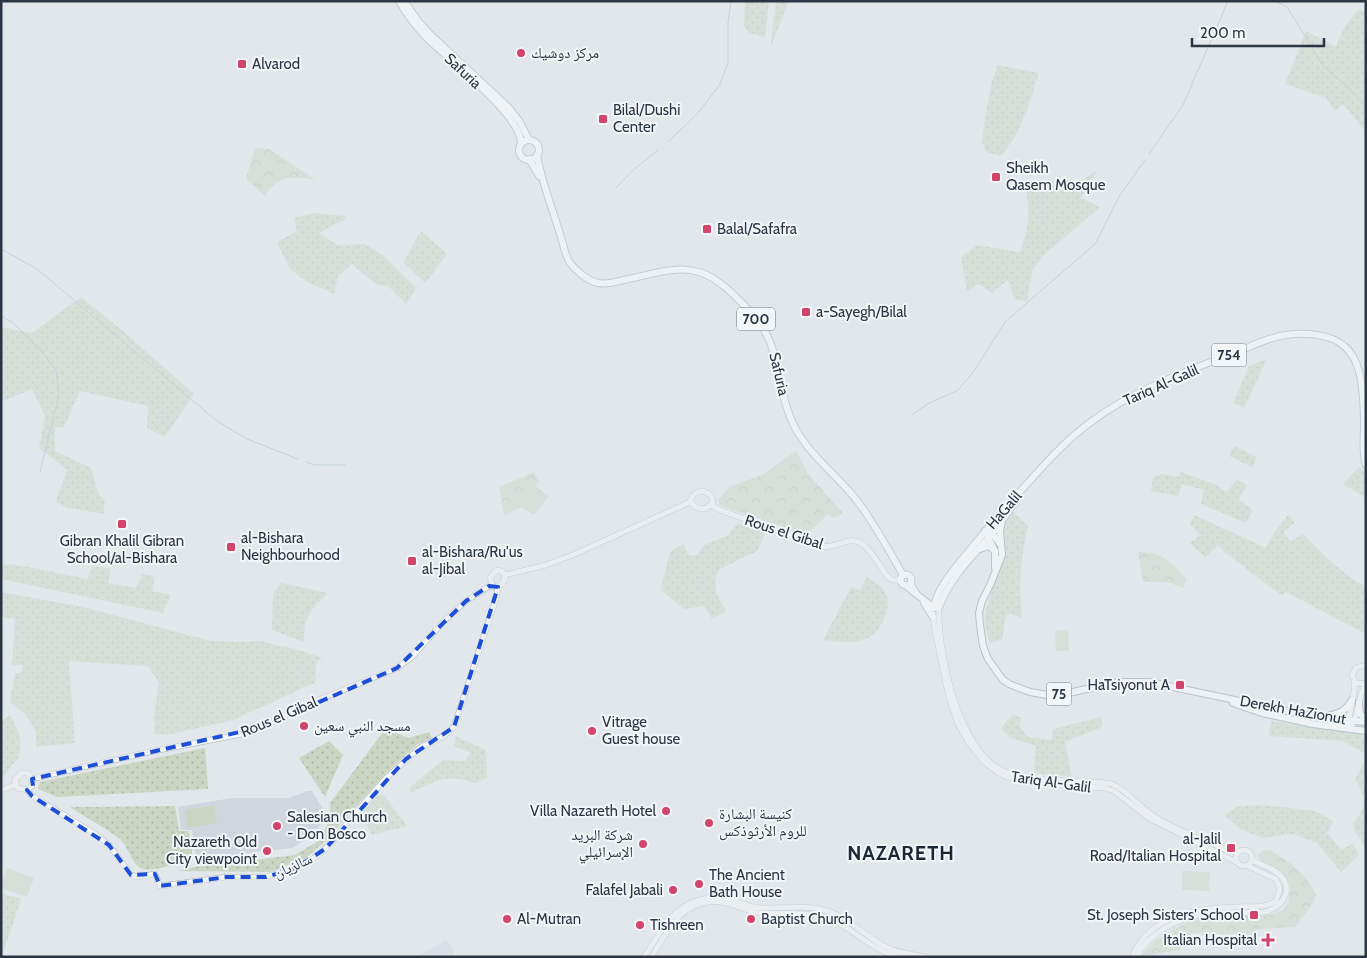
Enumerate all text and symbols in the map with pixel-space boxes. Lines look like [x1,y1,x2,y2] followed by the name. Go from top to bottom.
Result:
[1192,15,1324,47] scale bar
[1200,24,1245,42] text: 200 m
[531,44,599,62] place label: مركز دوشيك
[515,47,527,59] marker: مركز دوشيك
[441,49,486,93] street label: Safuria
[252,55,300,73] place label: Alvarod
[236,58,248,70] marker: Alvarod
[613,101,680,136] place label: Bilal/Dushi Center
[597,113,609,125] marker: Bilal/Dushi Center
[1006,159,1106,194] place label: Sheikh Qasem Mosque
[990,171,1002,183] marker: Sheikh Qasem Mosque
[717,220,798,238] place label: Balal/Safafra
[701,223,713,235] marker: Balal/Safafra
[816,303,907,321] place label: a-Sayegh/Bilal
[800,306,812,318] marker: a-Sayegh/Bilal
[737,308,775,330] road number: 700
[1212,344,1246,366] road number: 754
[765,351,793,398] street label: Safuria
[1121,360,1202,410] street label: Tariq Al-Galil
[982,487,1026,533] street label: HaGalil
[743,511,826,553] street label: Rous el Gibal
[116,518,128,530] marker: Gibran Khalil Gibran School/al-Bishara
[241,529,340,564] place label: al-Bishara Neighbourhood
[60,532,184,567] place label: Gibran Khalil Gibran School/al-Bishara
[225,541,237,553] marker: al-Bishara Neighbourhood
[422,543,523,578] place label: al-Bishara/Ru'us al-Jibal
[406,555,418,567] marker: al-Bishara/Ru'us al-Jibal
[1088,676,1171,694] place label: HaTsiyonut A
[1174,679,1186,691] marker: HaTsiyonut A
[1046,682,1072,706] road number: 75
[1239,692,1347,728] street label: Derekh HaZionut
[238,693,320,741] street label: Rous el Gibal
[602,713,681,748] place label: Vitrage Guest house
[314,717,411,738] place label: مسجد النبي سعين
[298,720,310,732] marker: مسجد النبي سعين
[586,725,598,737] marker: Vitrage Guest house
[1010,767,1093,797] street label: Tariq Al-Galil
[530,802,656,820] place label: Villa Nazareth Hotel
[660,805,672,817] marker: Villa Nazareth Hotel
[719,805,807,841] place label: كنيسة البشارة للروم الأرثوذكس
[287,808,387,843] place label: Salesian Church - Don Bosco
[703,817,715,829] marker: كنيسة البشارة للروم الأرثوذكس
[271,820,283,832] marker: Salesian Church - Don Bosco
[571,826,633,864] place label: شركة البريد الإسرائيلي
[1090,830,1221,865] place label: al-Jalil Road/Italian Hospital
[166,833,257,868] place label: Nazareth Old City viewpoint
[637,838,649,850] marker: شركة البريد الإسرائيلي
[847,841,955,865] district label: NAZARETH
[1225,842,1237,854] marker: al-Jalil Road/Italian Hospital
[261,845,273,857] marker: Nazareth Old City viewpoint
[271,849,316,883] street label: سالزيان
[709,866,785,901] place label: The Ancient Bath House
[693,878,705,890] marker: The Ancient Bath House
[586,881,663,899] place label: Falafel Jabali
[667,884,679,896] marker: Falafel Jabali
[1087,906,1244,924] place label: St. Joseph Sisters' School
[1248,909,1260,921] marker: St. Joseph Sisters' School
[517,910,581,928] place label: Al-Mutran
[761,910,853,928] place label: Baptist Church
[501,913,513,925] marker: Al-Mutran
[745,913,757,925] marker: Baptist Church
[650,916,704,934] place label: Tishreen
[634,919,646,931] marker: Tishreen
[1163,931,1257,949] place label: Italian Hospital
[1261,933,1275,947] marker: Italian Hospital

